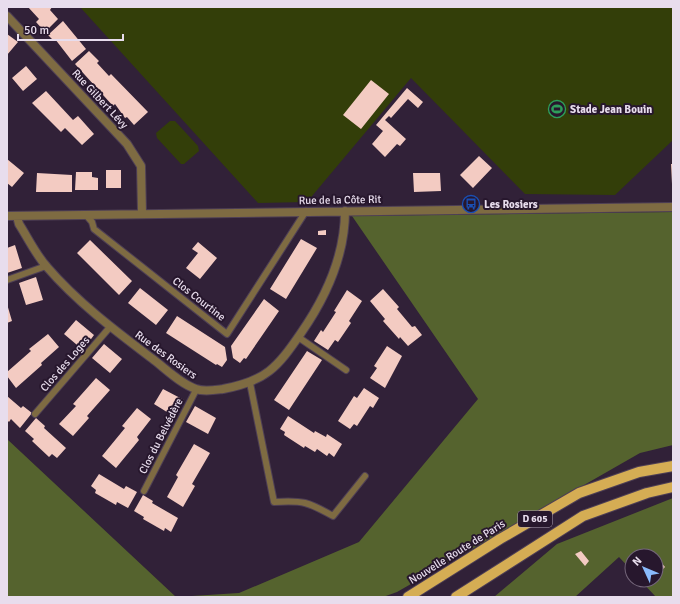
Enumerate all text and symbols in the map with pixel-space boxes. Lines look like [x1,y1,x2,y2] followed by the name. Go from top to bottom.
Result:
[18,16,123,42] scale bar
[24,23,49,38] text: 50 m
[69,67,131,132] street label: Rue Gilbert Lévy
[547,99,567,119] sports icon: Stade Jean Bouin
[570,103,652,116] place label: Stade Jean Bouin
[299,193,382,207] street label: Rue de la Côte Rit
[461,194,481,214] bus stop icon: Les Rosiers
[484,198,538,211] place label: Les Rosiers
[170,274,228,324] street label: Clos Courtine
[133,328,200,382] street label: Rue des Rosiers
[38,334,93,394] street label: Clos des Loges
[136,396,186,476] street label: Clos du Belvédère
[518,511,552,527] road number: D 605
[407,517,508,587] street label: Nouvelle Route de Paris
[624,548,664,588] north arrow
[630,554,645,569] text: N

